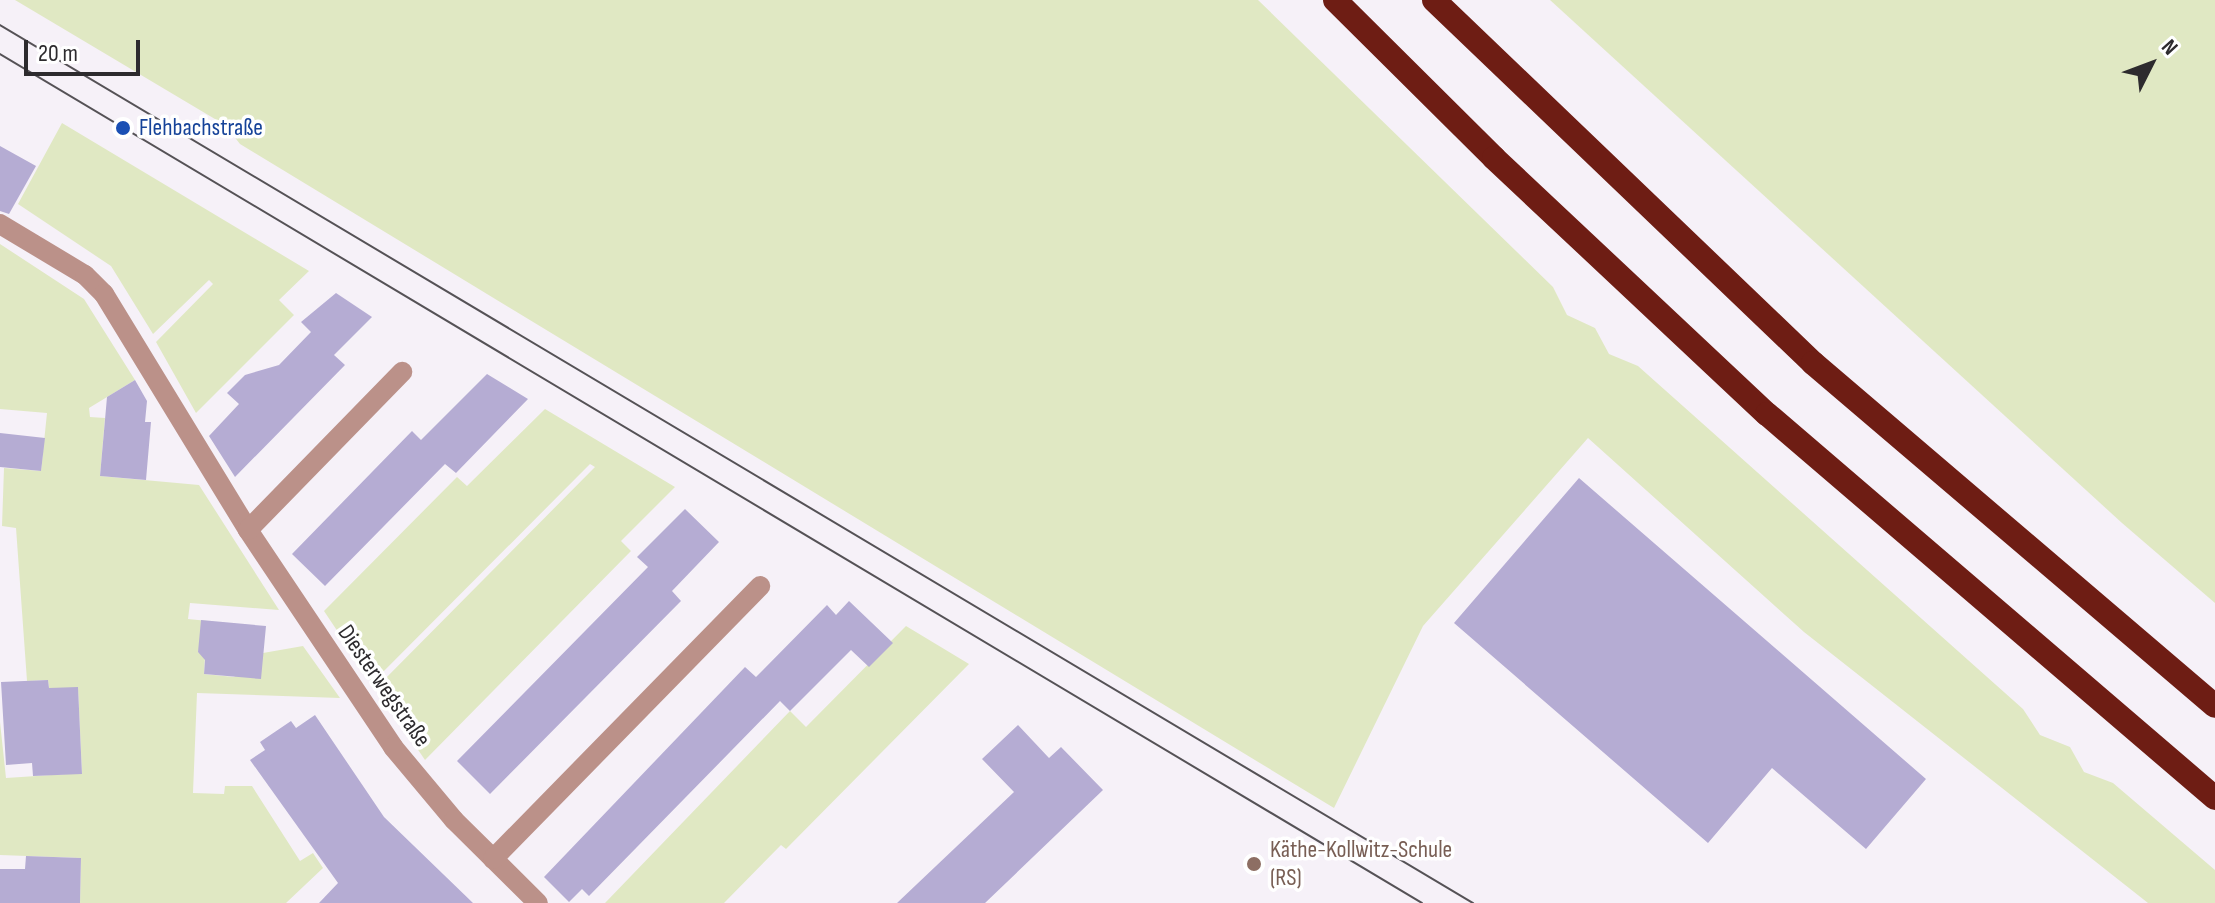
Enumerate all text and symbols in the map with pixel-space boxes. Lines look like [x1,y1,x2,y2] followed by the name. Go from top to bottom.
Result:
[28,24,144,74] scale bar
[2111,24,2191,104] north arrow
[2155,34,2183,61] text: N
[38,39,78,68] text: 20 m
[139,114,263,142] place label: Flehbachstraße
[114,119,132,137] marker: Flehbachstraße
[331,619,437,753] street label: Diesterwegstraße
[1270,836,1452,892] place label: Käthe-Kollwitz-Schule (RS)
[1245,855,1263,873] marker: Käthe-Kollwitz-Schule (RS)

